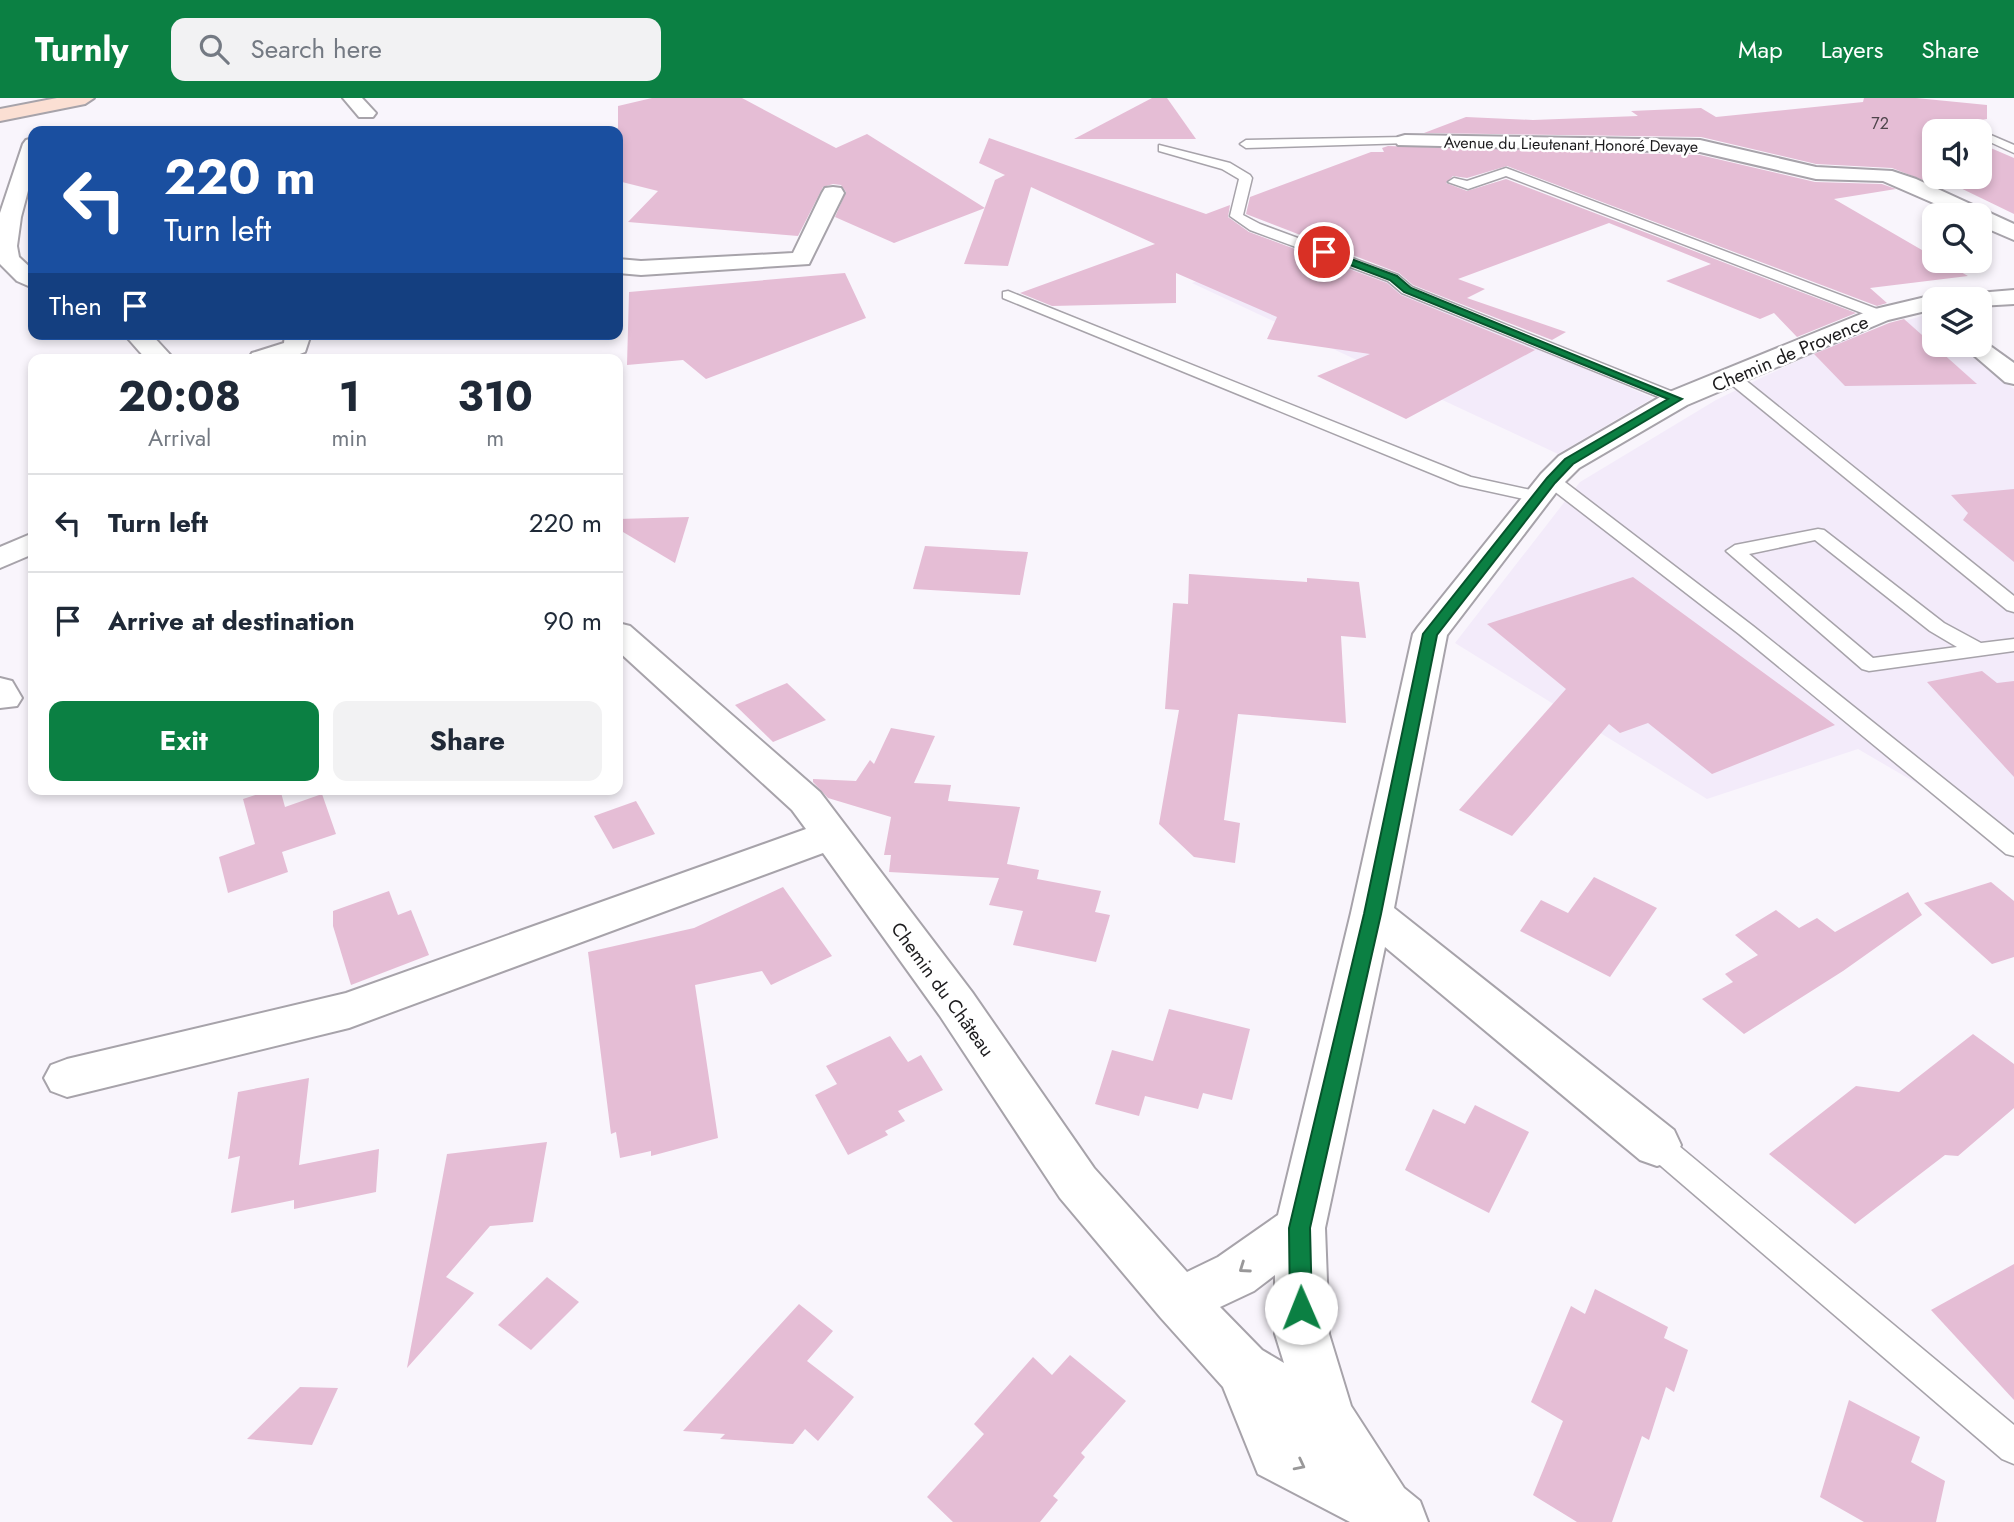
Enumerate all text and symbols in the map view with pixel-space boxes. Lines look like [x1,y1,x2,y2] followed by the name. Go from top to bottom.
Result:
[171,18,661,81] search box
[35,26,129,73] text: Turnly
[195,30,233,68] icon: search
[251,30,382,68] text: Search here
[1738,32,1783,67] text: Map
[1821,32,1883,67] text: Layers
[1921,32,1979,67] text: Share
[1871,112,1889,135] house number: 72
[1922,119,1992,357] map controls
[1922,119,1992,189] button: sound
[1444,131,1698,158] street label: Avenue du Lieutenant Honoré Devaye
[164,142,316,212] text: 220 m
[49,154,140,245] icon: left
[1922,203,1992,273] button: search
[164,207,271,253] text: Turn left
[1294,222,1354,282] pin
[1305,233,1343,271] icon: arrive
[49,287,102,325] text: Then
[116,287,154,325] icon: arrive
[1922,287,1992,357] button: layers
[1708,308,1873,399] street label: Chemin de Provence
[118,366,241,427] text: 20:08
[339,366,360,427] text: 1
[458,366,533,427] text: 310
[148,421,211,455] text: Arrival
[331,421,367,455] text: min
[486,421,504,455] text: m
[49,504,87,542] icon: left
[108,504,208,542] text: Turn left
[529,504,602,542] text: 220 m
[49,602,87,640] icon: arrive
[108,602,355,640] text: Arrive at destination
[543,602,602,640] text: 90 m
[49,701,319,781] button: Exit
[333,701,602,781] button: Share
[885,916,1001,1062] street label: Chemin du Château
[1239,1260,1252,1272] one-way arrow
[1264,1271,1338,1345] position arrow
[1293,1457,1306,1471] one-way arrow

